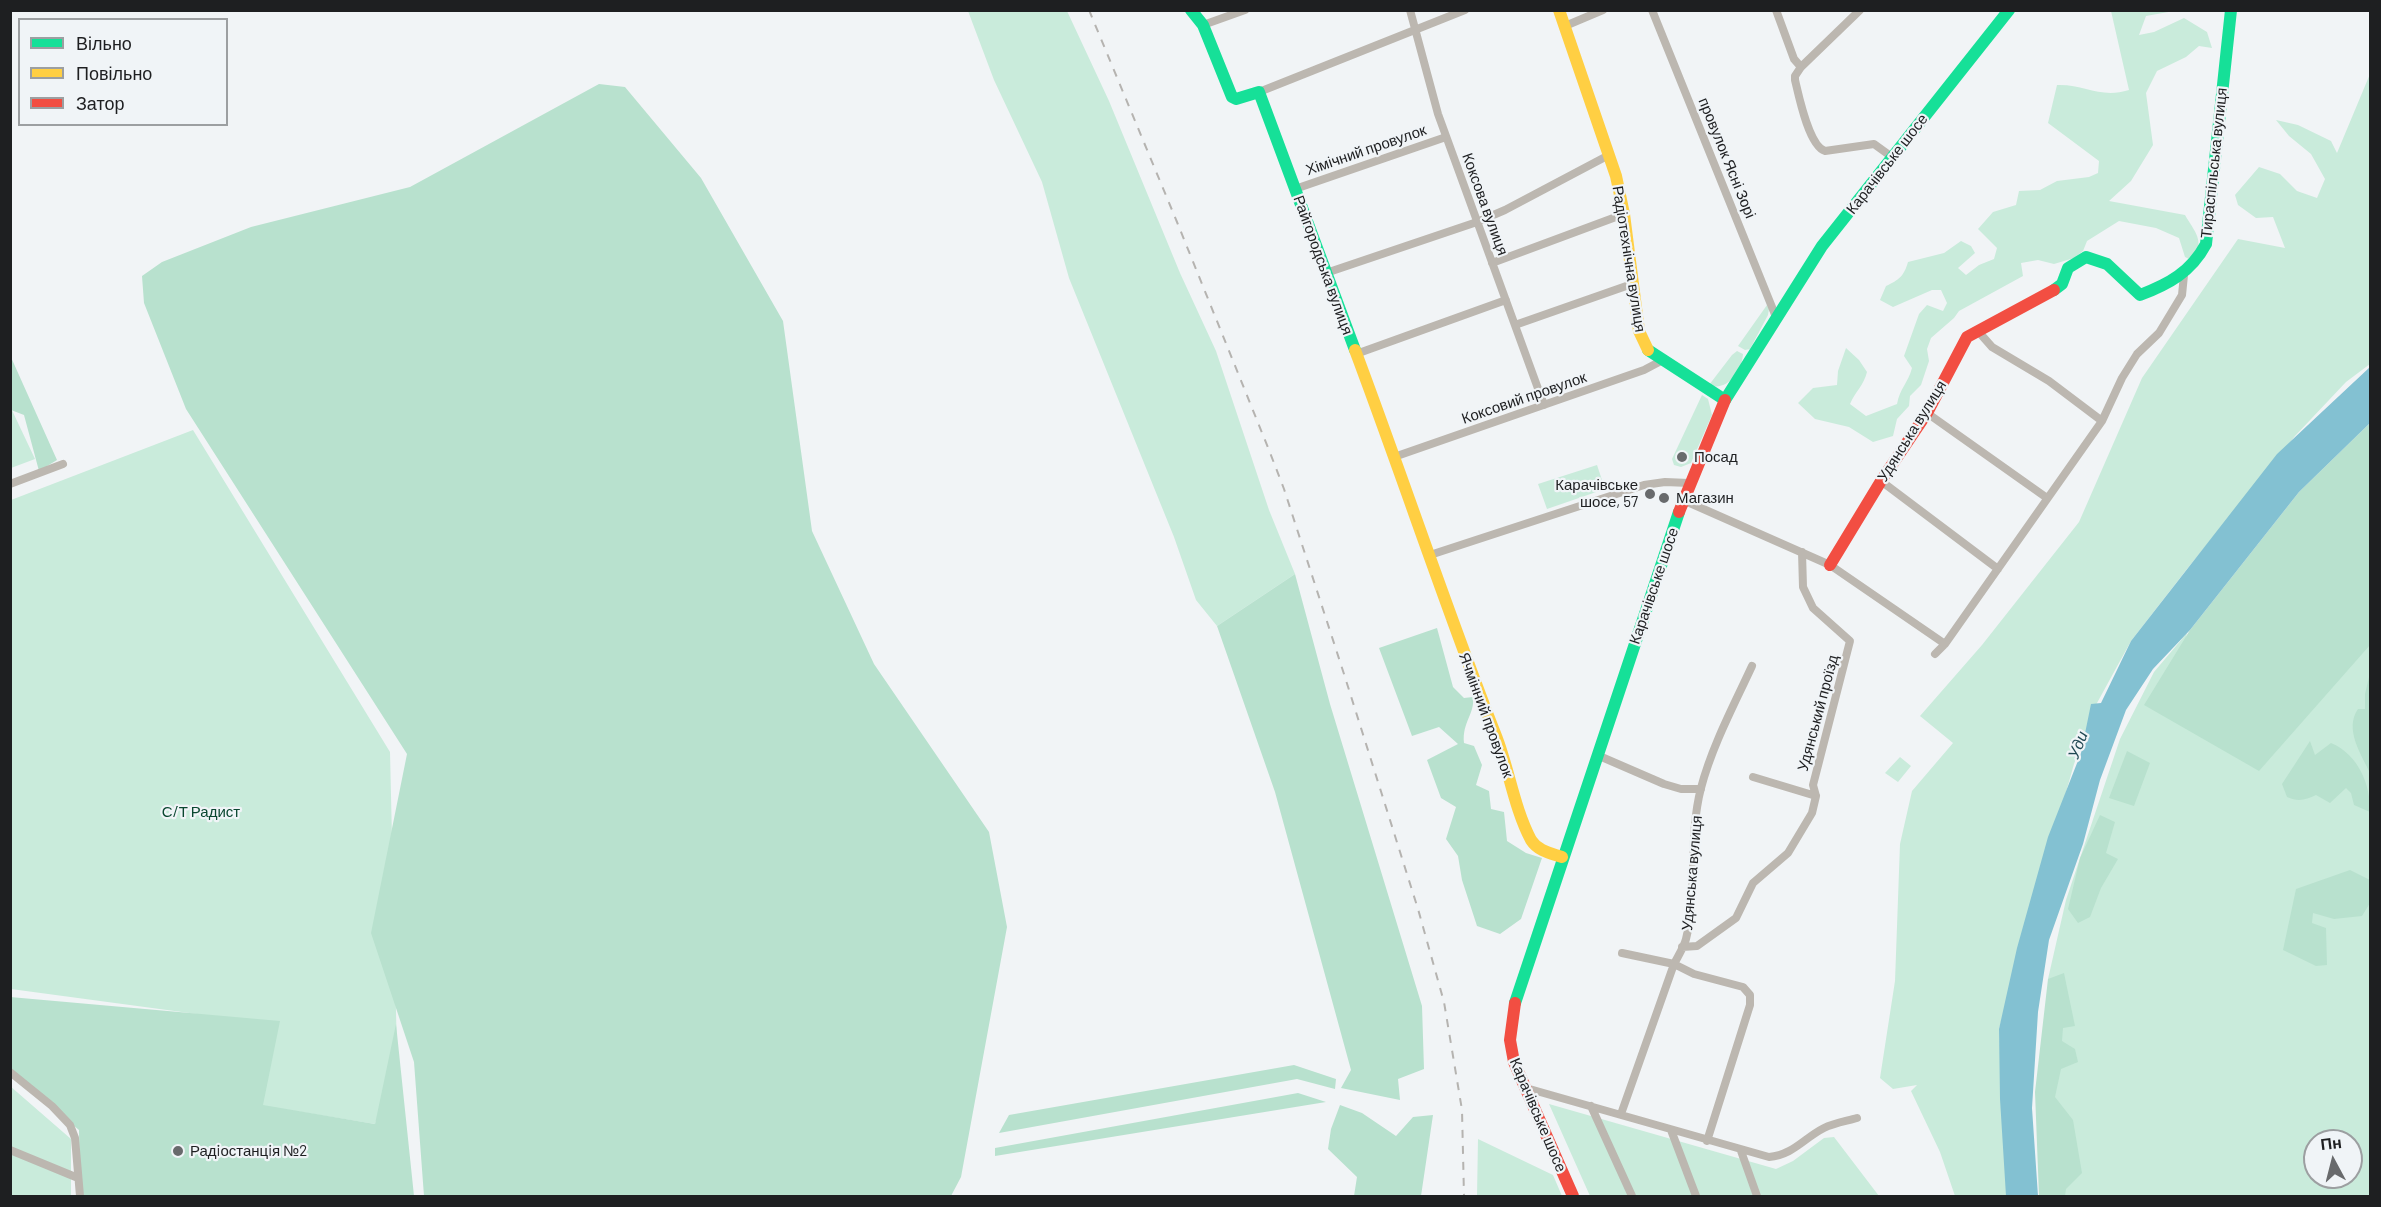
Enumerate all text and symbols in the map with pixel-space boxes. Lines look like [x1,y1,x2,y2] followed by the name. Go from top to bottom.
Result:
[18,18,228,126] legend
[76,32,132,54] text: Вільно
[76,62,152,84] text: Повільно
[2197,87,2231,239] street label: Тираспільська вулиця
[76,92,125,114] text: Затор
[1695,95,1759,221] street label: провулок Ясні Зорі
[1842,110,1932,218] street label: Карачівське шосе
[1303,121,1429,179] street label: Хімічний провулок
[1458,150,1512,258] street label: Коксова вулиця
[1609,185,1649,333] street label: Радіотехнічна вулиця
[1289,193,1357,337] street label: Райгородська вулиця
[1459,368,1589,428] street label: Коксовий провулок
[1874,377,1950,485] street label: Удянська вулиця
[1694,448,1738,466] place label: Посад
[1675,450,1689,464] marker: Посад
[1555,476,1638,511] place label: Карачівське шосе, 57
[1643,487,1657,501] marker: Карачівське шосе, 57
[1676,489,1734,507] place label: Магазин
[1657,491,1671,505] marker: Магазин
[1626,525,1682,647] street label: Карачівське шосе
[1455,650,1517,780] street label: Ячмінний провулок
[1794,653,1842,773] street label: Удянський проїзд
[2064,729,2092,761] water label: Уди
[162,803,240,821] park label: С/Т Радист
[1678,815,1706,931] street label: Удянська вулиця
[1506,1055,1570,1175] street label: Карачівське шосе
[2303,1129,2363,1189] north arrow
[2319,1132,2343,1153] text: Пн
[190,1142,307,1160] place label: Радiостанцiя №2
[171,1144,185,1158] marker: Радiостанцiя №2

